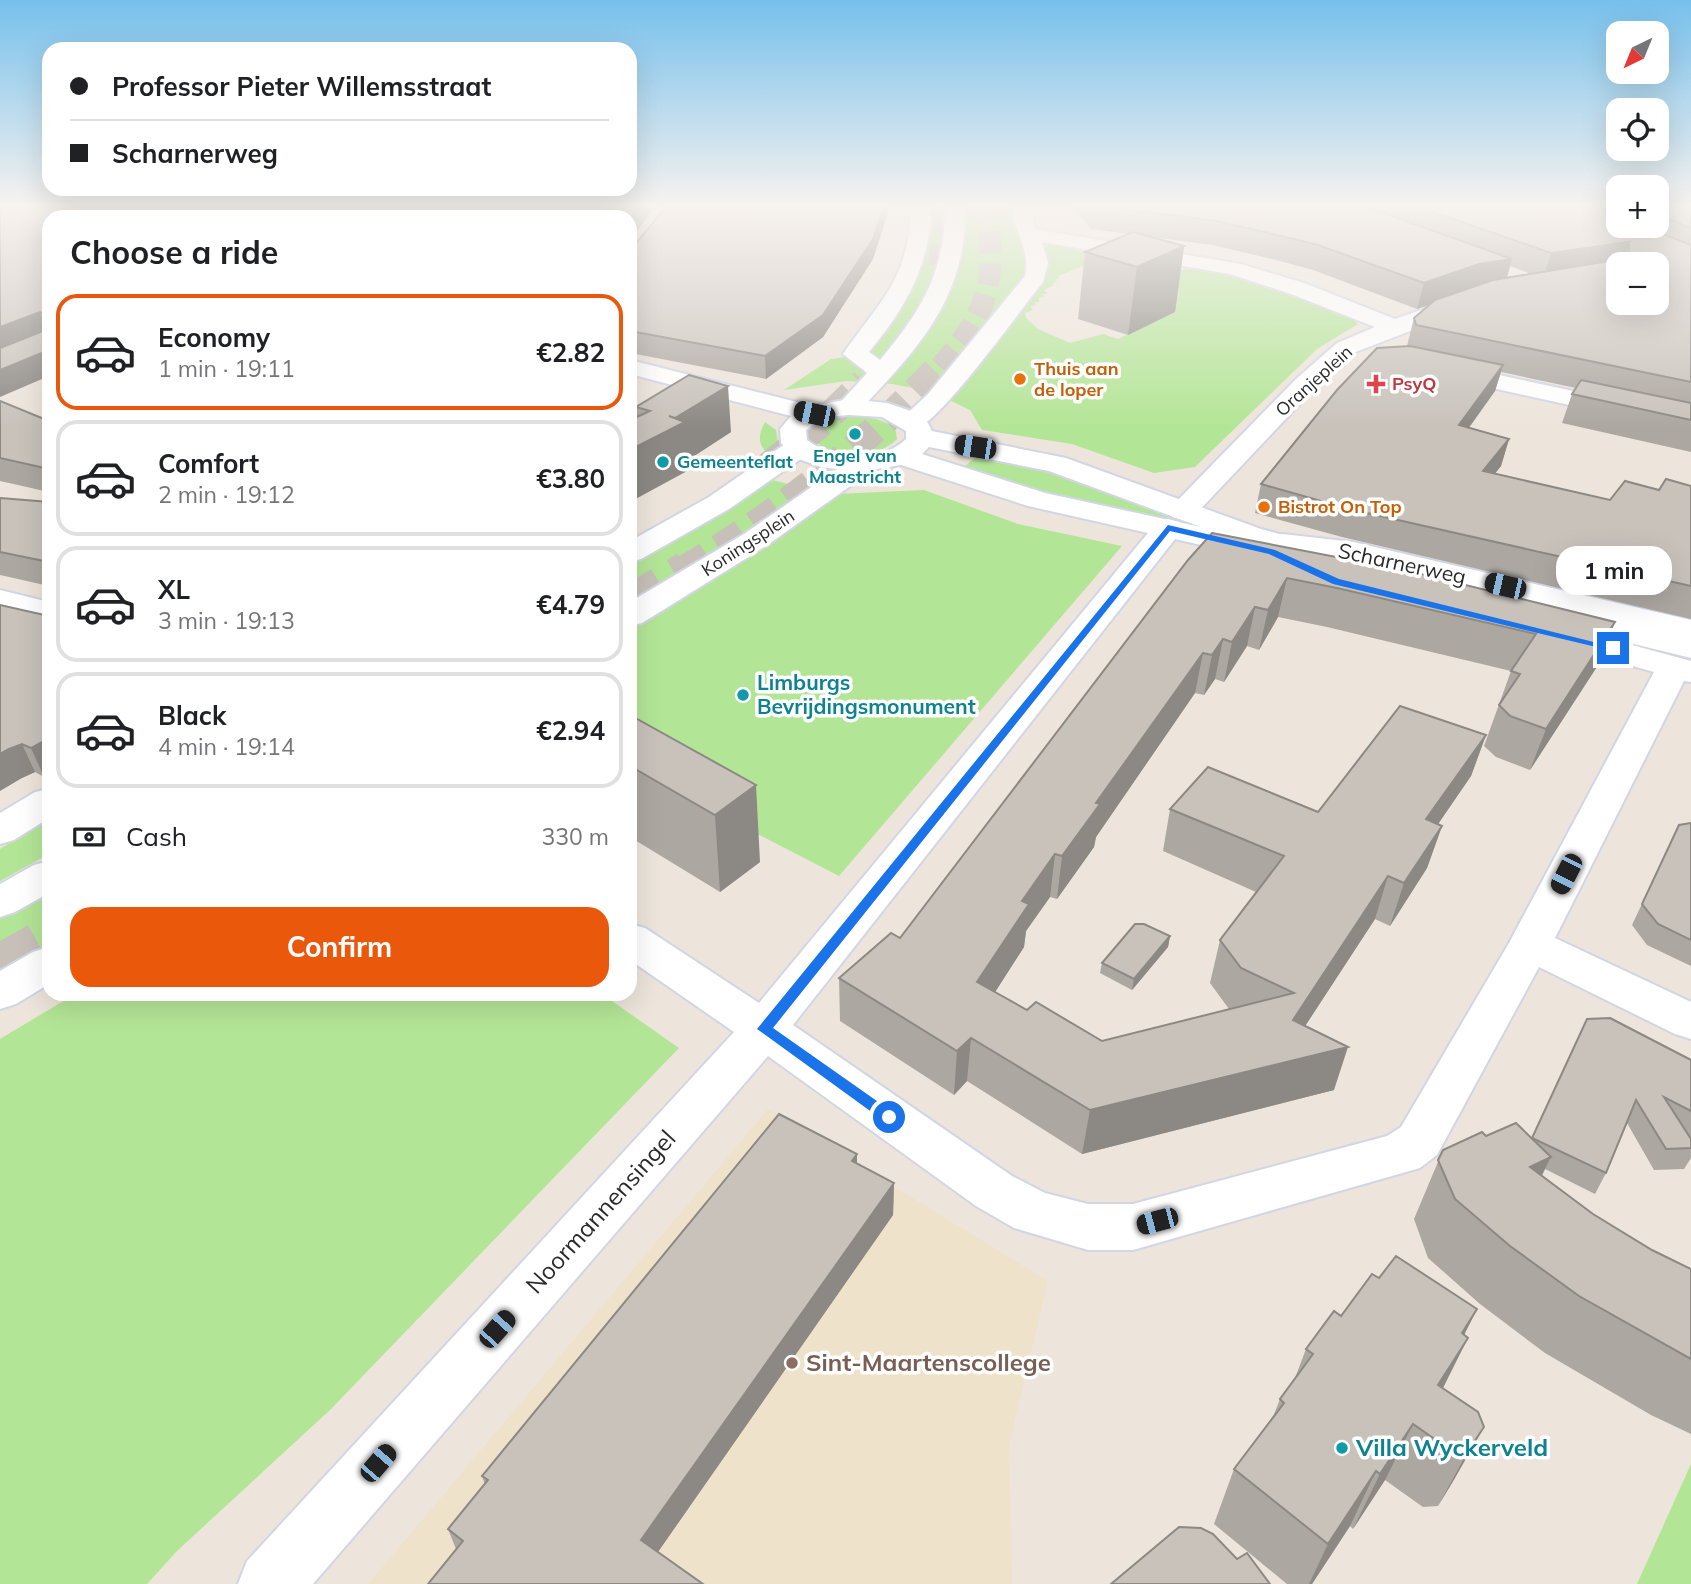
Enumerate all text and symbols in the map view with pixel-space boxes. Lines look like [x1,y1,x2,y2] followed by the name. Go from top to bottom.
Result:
[1606,21,1670,84] north arrow
[1606,21,1669,315] map controls
[112,70,491,103] text: Professor Pieter Willemsstraat
[1606,98,1669,161] button: locate
[112,137,278,170] text: Scharnerweg
[1606,175,1669,238] button: +
[70,232,278,272] text: Choose a ride
[1606,252,1669,315] button: −
[74,321,137,384] icon: car
[158,321,270,354] text: Economy
[536,336,605,369] text: €2.82
[1270,340,1357,421] street label: Oranjeplein
[158,354,295,383] text: 1 min · 19:11
[1034,357,1119,401] place label: Thuis aan de loper
[1012,371,1028,387] marker: Thuis aan de loper
[1392,372,1436,395] place label: PsyQ
[1366,374,1386,394] marker: PsyQ
[792,399,837,429] car
[847,426,863,442] marker: Engel van Maastricht
[953,433,998,461] car
[809,444,901,488] place label: Engel van Maastricht
[74,447,137,510] icon: car
[158,447,259,480] text: Comfort
[677,450,793,473] place label: Gemeenteflat
[655,454,671,470] marker: Gemeenteflat
[536,462,605,495] text: €3.80
[158,480,295,509] text: 2 min · 19:12
[1278,495,1402,518] place label: Bistrot On Top
[1256,499,1272,515] marker: Bistrot On Top
[697,504,799,581] street label: Koningsplein
[1336,537,1469,589] street label: Scharnerweg
[1555,546,1671,596] callout: 1 min
[1584,556,1644,585] text: 1 min
[1483,571,1528,601] car
[74,573,137,636] icon: car
[158,573,190,606] text: XL
[536,588,605,621] text: €4.79
[158,606,295,635] text: 3 min · 19:13
[1597,632,1629,664] route end
[757,669,976,719] place label: Limburgs Bevrijdingsmonument
[735,687,751,703] marker: Limburgs Bevrijdingsmonument
[74,699,137,762] icon: car
[158,699,226,732] text: Black
[536,714,605,747] text: €2.94
[158,732,295,761] text: 4 min · 19:14
[70,818,108,856] icon: cash
[126,820,187,853] text: Cash
[541,822,609,851] text: 330 m
[1548,851,1585,897] car
[70,907,609,987] button: Confirm
[873,1101,905,1133] route start
[519,1123,682,1299] street label: Noormannensingel
[1134,1205,1181,1237] car
[476,1306,519,1352] car
[806,1347,1051,1377] place label: Sint-Maartenscollege
[784,1355,800,1371] marker: Sint-Maartenscollege
[1355,1432,1548,1462] place label: Villa Wyckerveld
[357,1440,400,1486] car
[1334,1440,1350,1456] marker: Villa Wyckerveld

